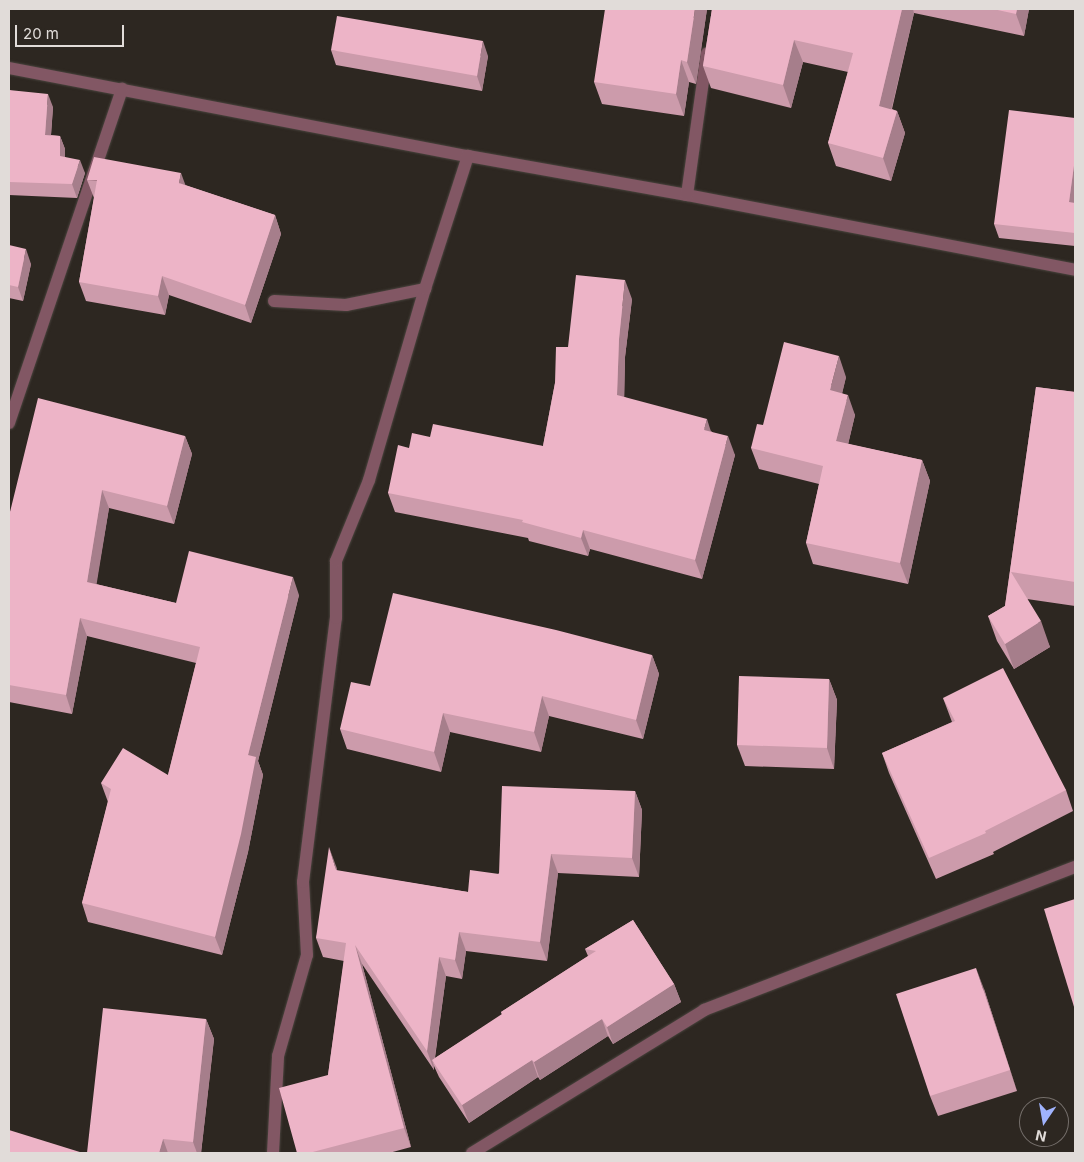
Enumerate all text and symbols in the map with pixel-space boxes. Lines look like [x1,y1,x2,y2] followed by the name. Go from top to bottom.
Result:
[18,15,126,47] scale bar
[23,24,59,43] text: 20 m
[1019,1097,1069,1147] north arrow
[1034,1127,1048,1146] text: N

